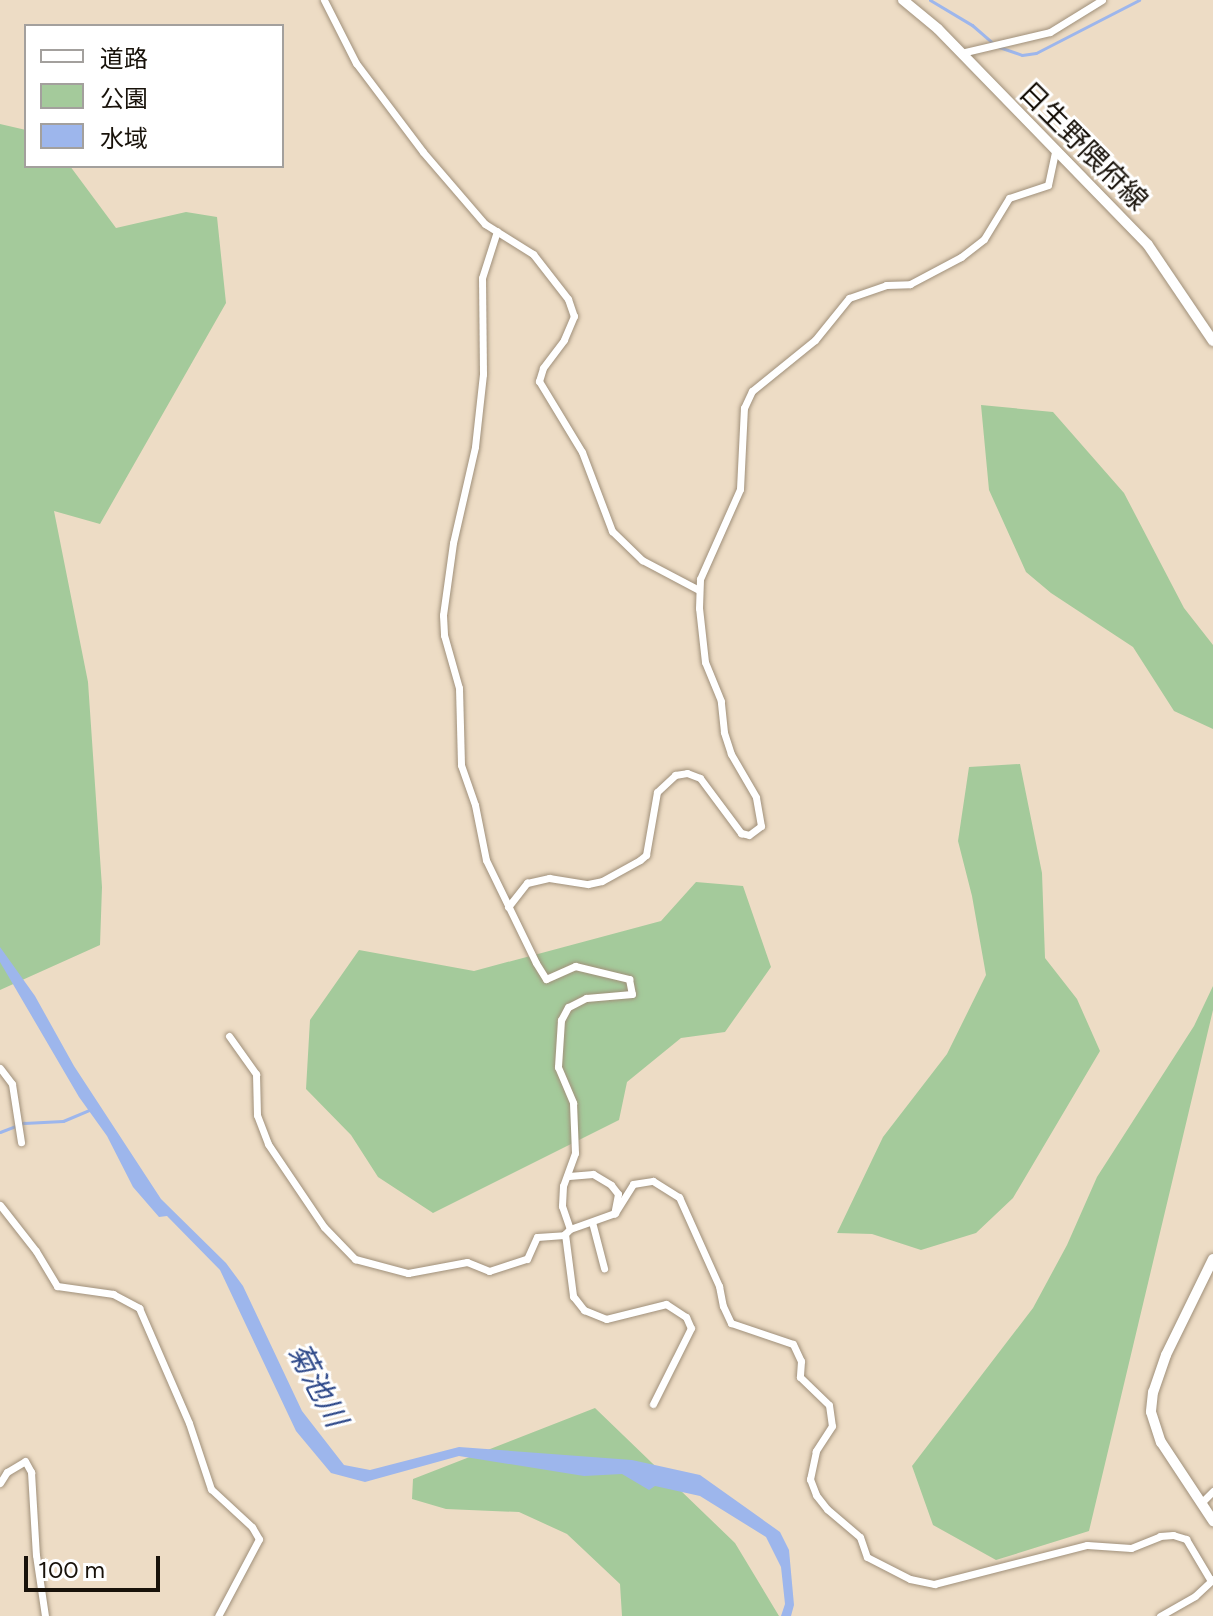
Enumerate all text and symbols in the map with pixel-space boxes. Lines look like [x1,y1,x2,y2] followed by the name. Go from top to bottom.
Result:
[24,24,284,168] legend
[100,44,148,73] text: 道路
[1013,75,1155,217] street label: 日生野隈府線
[100,84,148,113] text: 公園
[100,124,148,153] text: 水域
[280,1337,354,1433] water label: 菊池川
[28,1540,164,1590] scale bar
[38,1555,105,1584] text: 100 m

